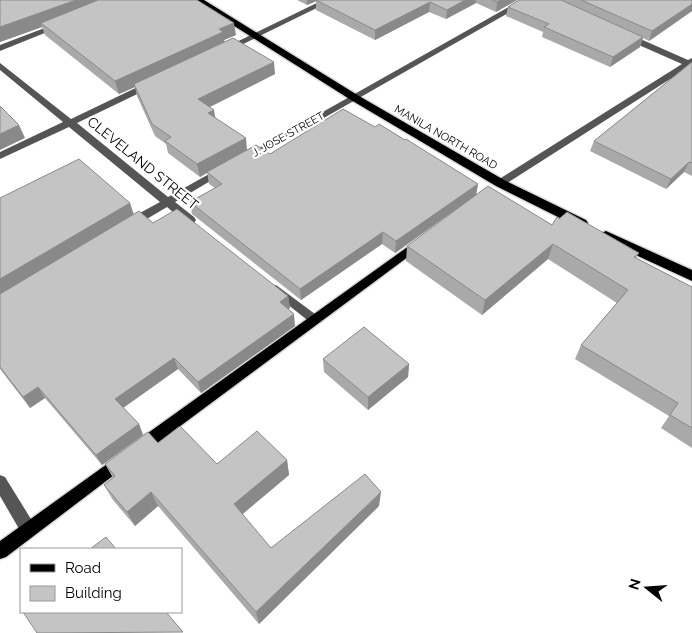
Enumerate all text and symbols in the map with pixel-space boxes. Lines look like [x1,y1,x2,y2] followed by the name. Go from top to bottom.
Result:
[392,103,500,172] street label: MANILA NORTH ROAD
[250,109,327,160] street label: J. JOSE STREET
[84,113,202,213] street label: CLEVELAND STREET
[20,548,182,613] legend
[65,559,101,577] text: Road
[622,563,672,613] north arrow
[625,577,644,592] text: N
[65,584,122,602] text: Building

